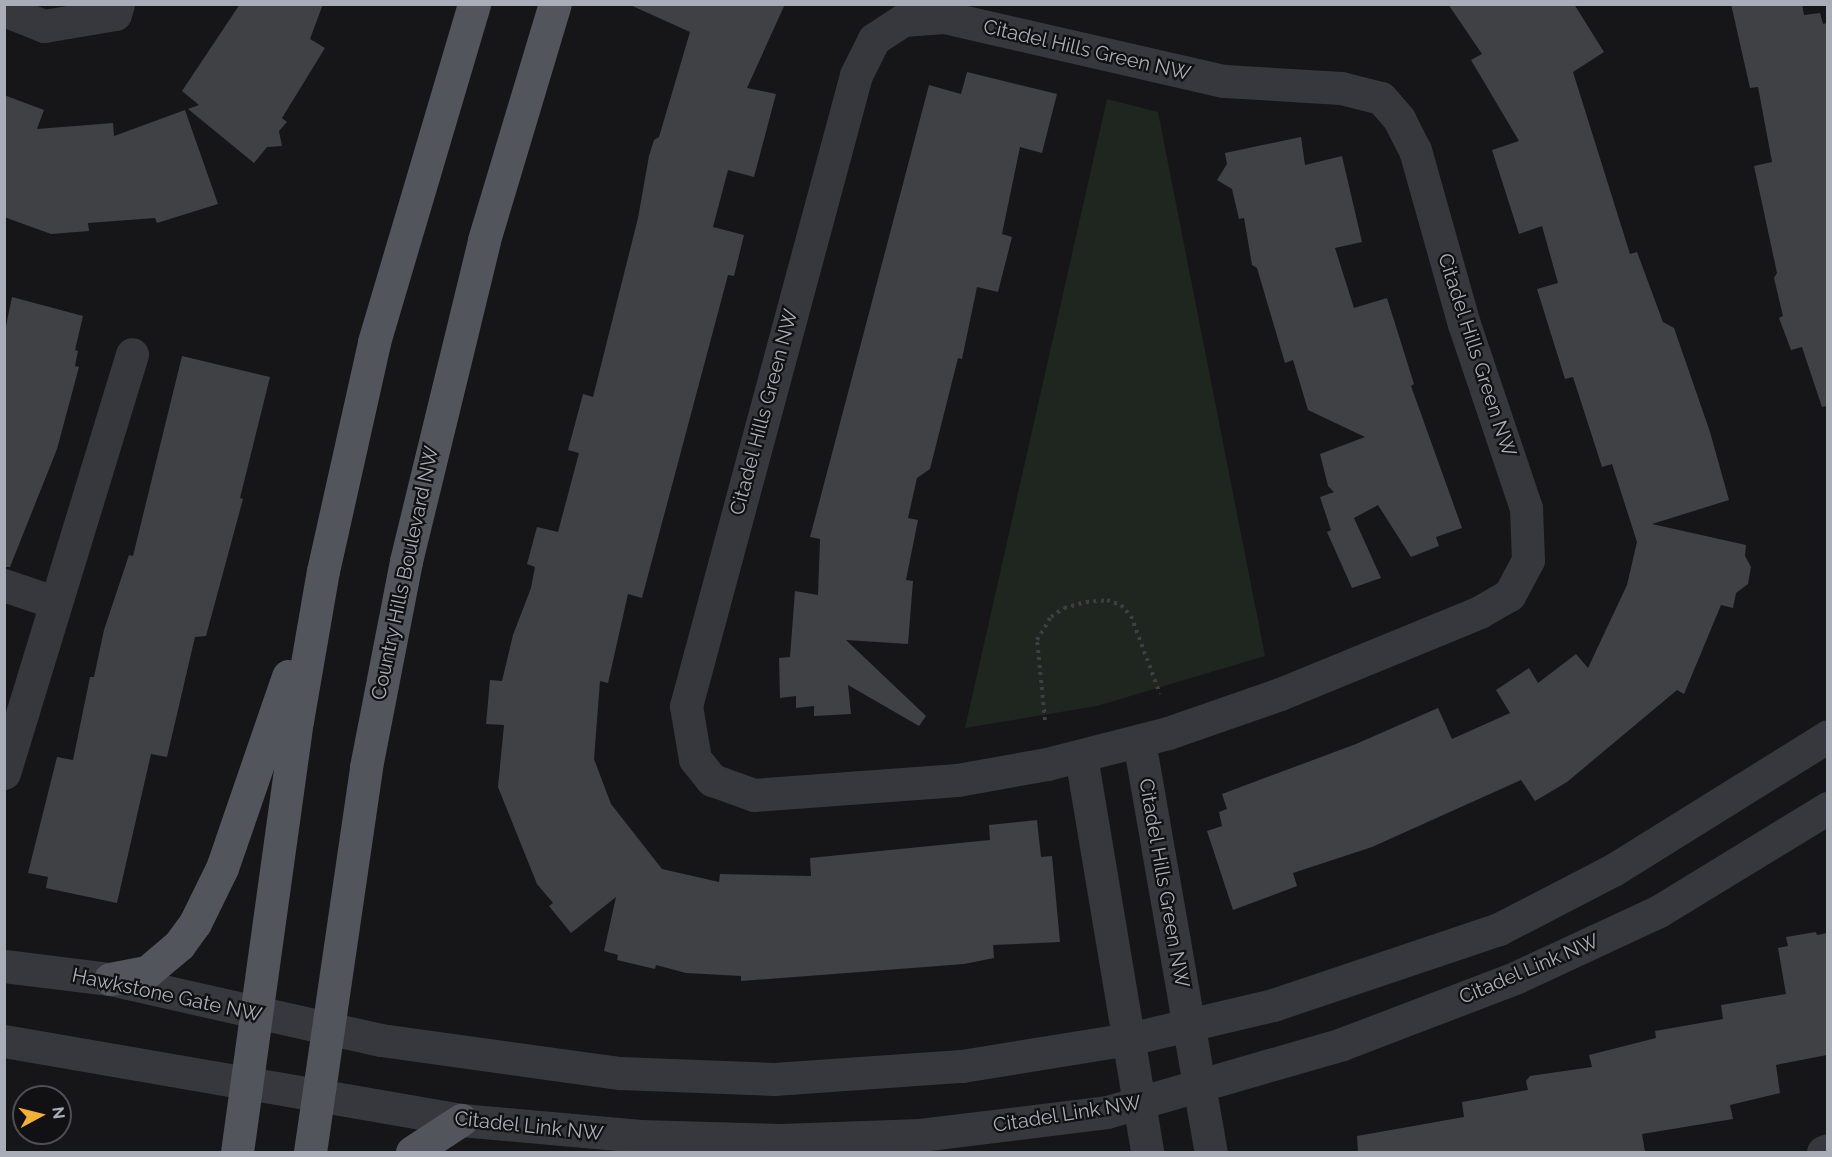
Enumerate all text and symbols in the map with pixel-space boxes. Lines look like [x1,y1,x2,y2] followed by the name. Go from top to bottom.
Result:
[981,14,1193,86] street label: Citadel Hills Green NW
[1433,250,1521,460] street label: Citadel Hills Green NW
[725,306,803,518] street label: Citadel Hills Green NW
[366,444,444,702] street label: Country Hills Boulevard NW
[1134,776,1194,990] street label: Citadel Hills Green NW
[1455,929,1603,1009] street label: Citadel Link NW
[70,963,264,1027] street label: Hawkstone Gate NW
[12,1085,72,1145] north arrow
[991,1090,1143,1138] street label: Citadel Link NW
[48,1106,69,1120] text: N
[453,1106,605,1146] street label: Citadel Link NW

